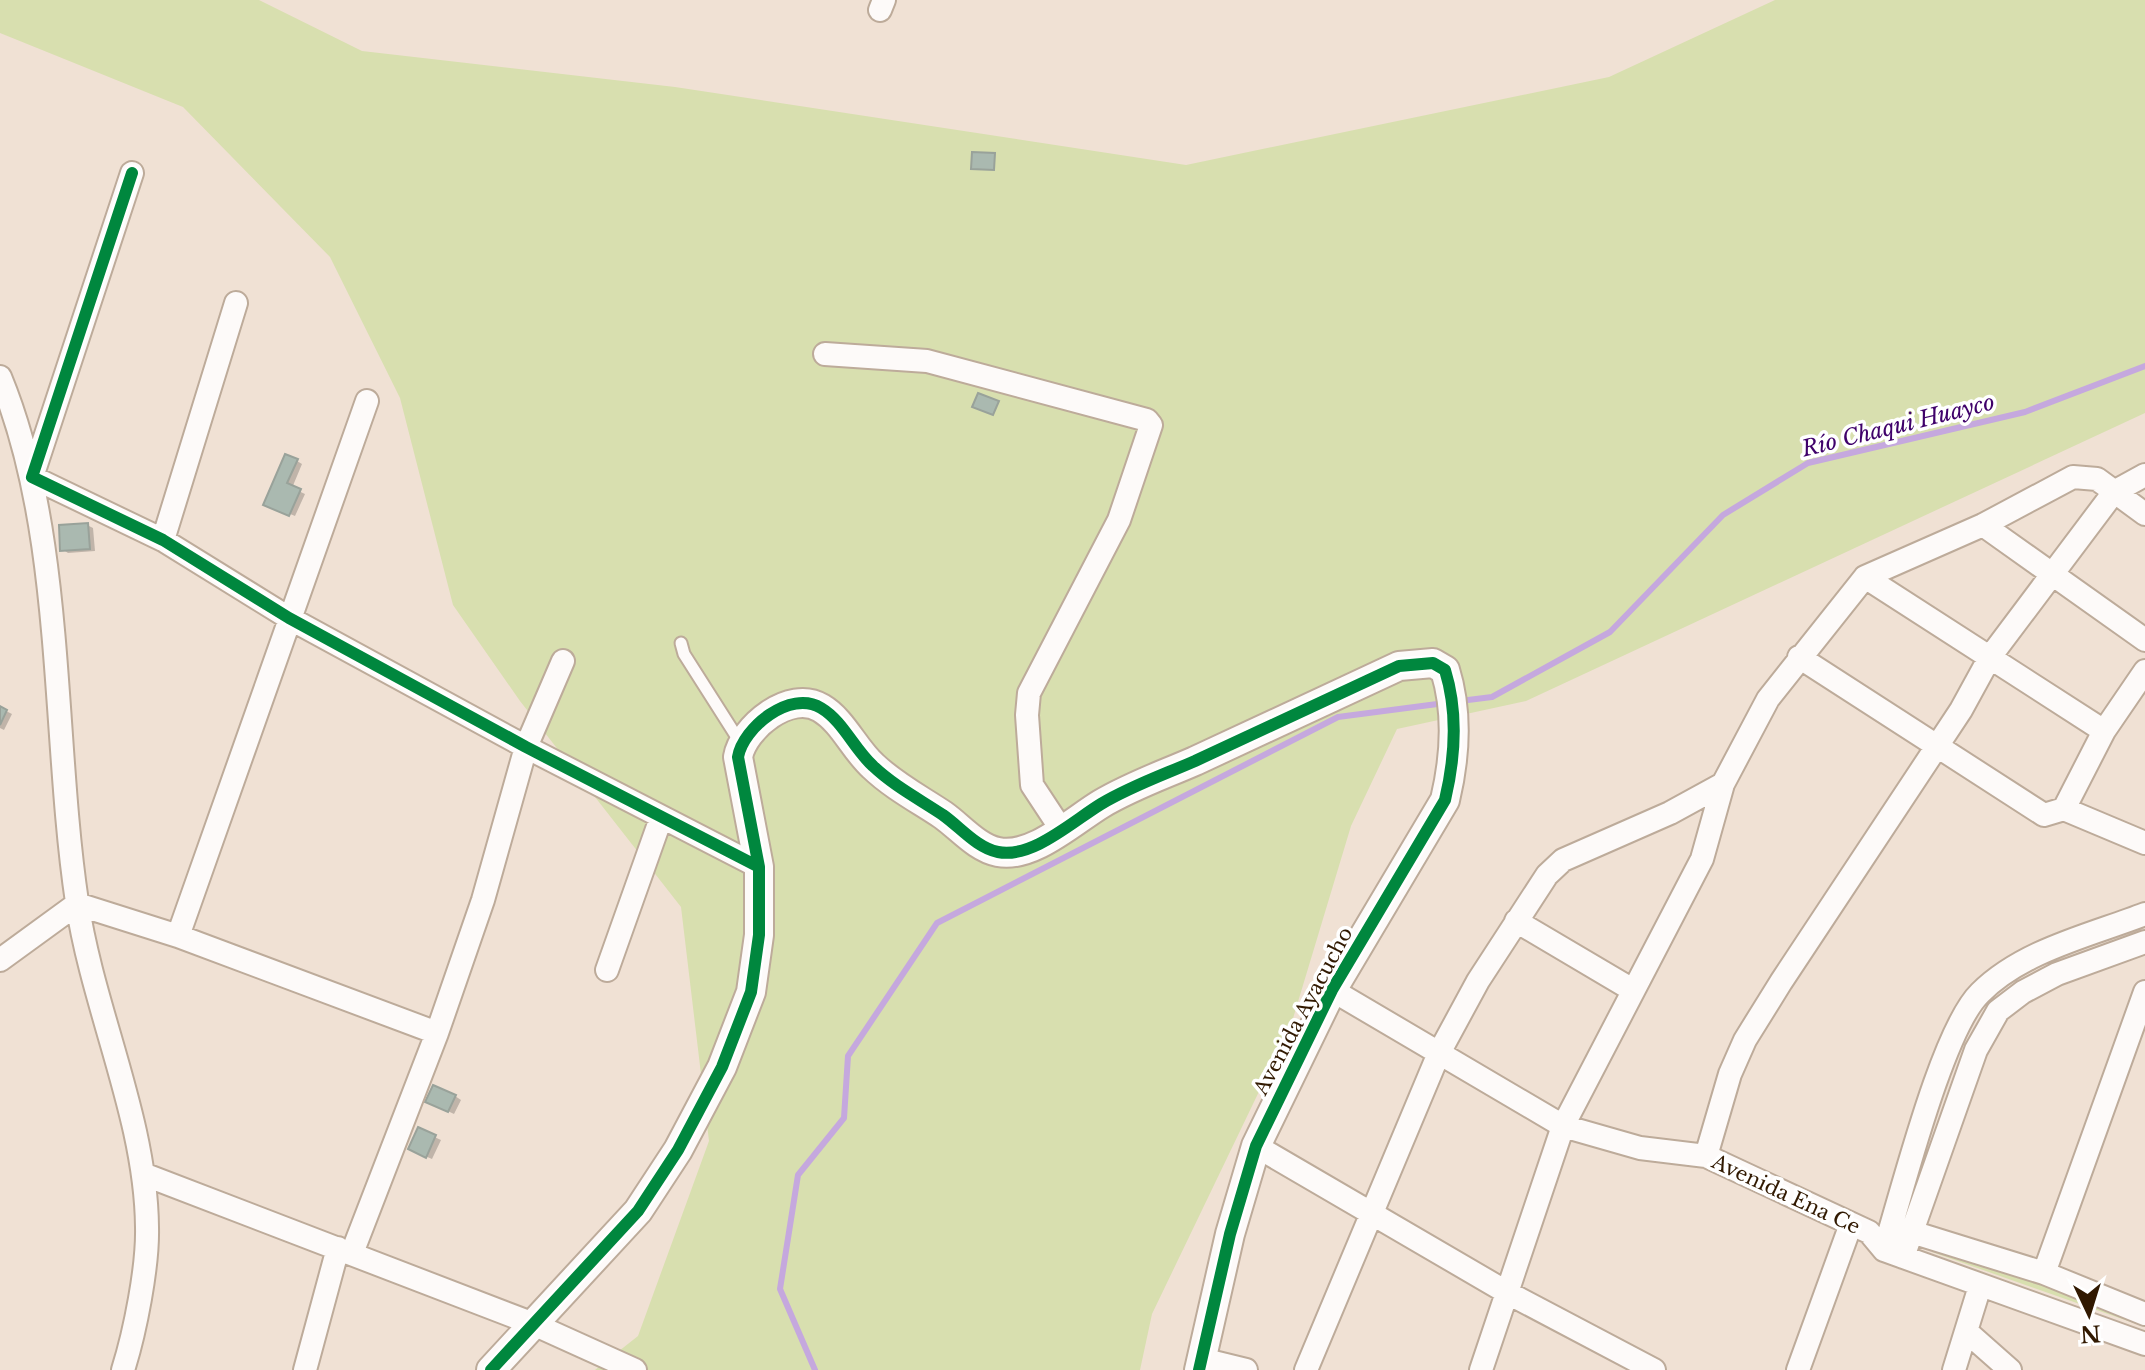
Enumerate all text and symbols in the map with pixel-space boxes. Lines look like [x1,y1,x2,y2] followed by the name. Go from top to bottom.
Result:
[1798,388,1997,463] water label: Río Chaqui Huayco
[1248,923,1357,1100] street label: Avenida Ayacucho
[1707,1149,1864,1239] street label: Avenida Ena Ce
[2049,1274,2129,1354] north arrow
[2079,1319,2102,1348] text: N

